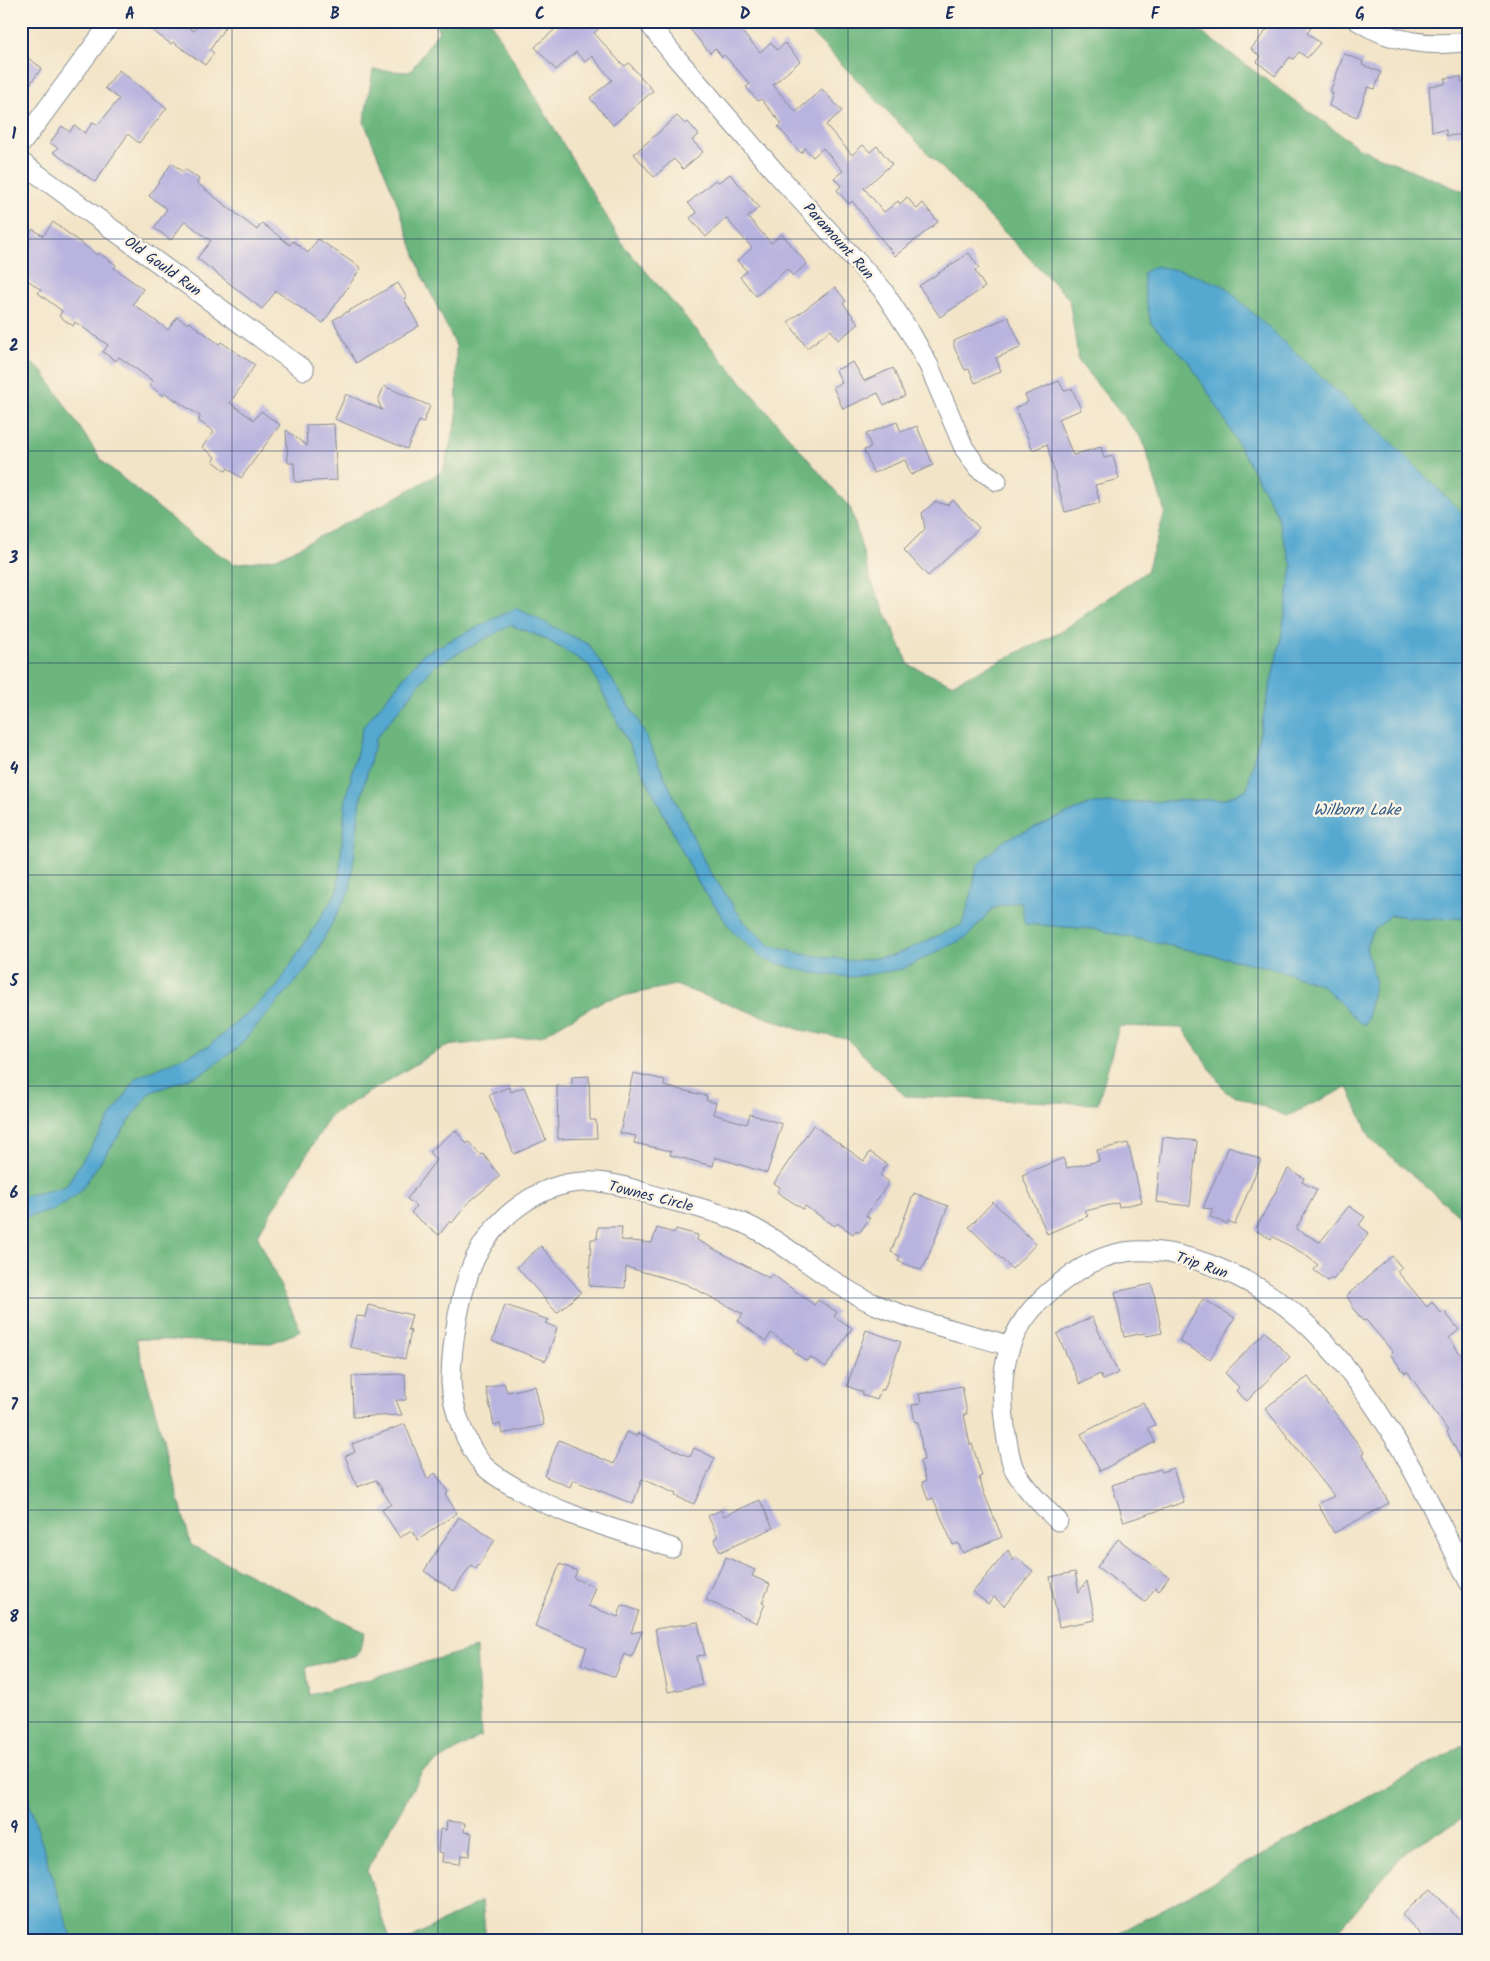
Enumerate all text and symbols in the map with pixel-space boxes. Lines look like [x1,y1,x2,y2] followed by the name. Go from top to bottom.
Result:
[125,2,135,27] text: A
[330,2,340,27] text: B
[535,2,545,27] text: C
[740,2,751,27] text: D
[946,2,956,27] text: E
[1151,2,1161,27] text: F
[1355,2,1365,27] text: G
[12,122,17,147] text: 1
[797,198,880,286] street label: Paramount Run
[119,230,206,303] street label: Old Gould Run
[9,334,19,359] text: 2
[9,546,19,571] text: 3
[10,757,19,782] text: 4
[1313,798,1402,823] water label: Wilborn Lake
[9,969,20,994] text: 5
[606,1175,696,1219] street label: Townes Circle
[10,1181,19,1206] text: 6
[1172,1246,1231,1286] street label: Trip Run
[10,1393,18,1418] text: 7
[9,1605,19,1630] text: 8
[10,1816,18,1841] text: 9

